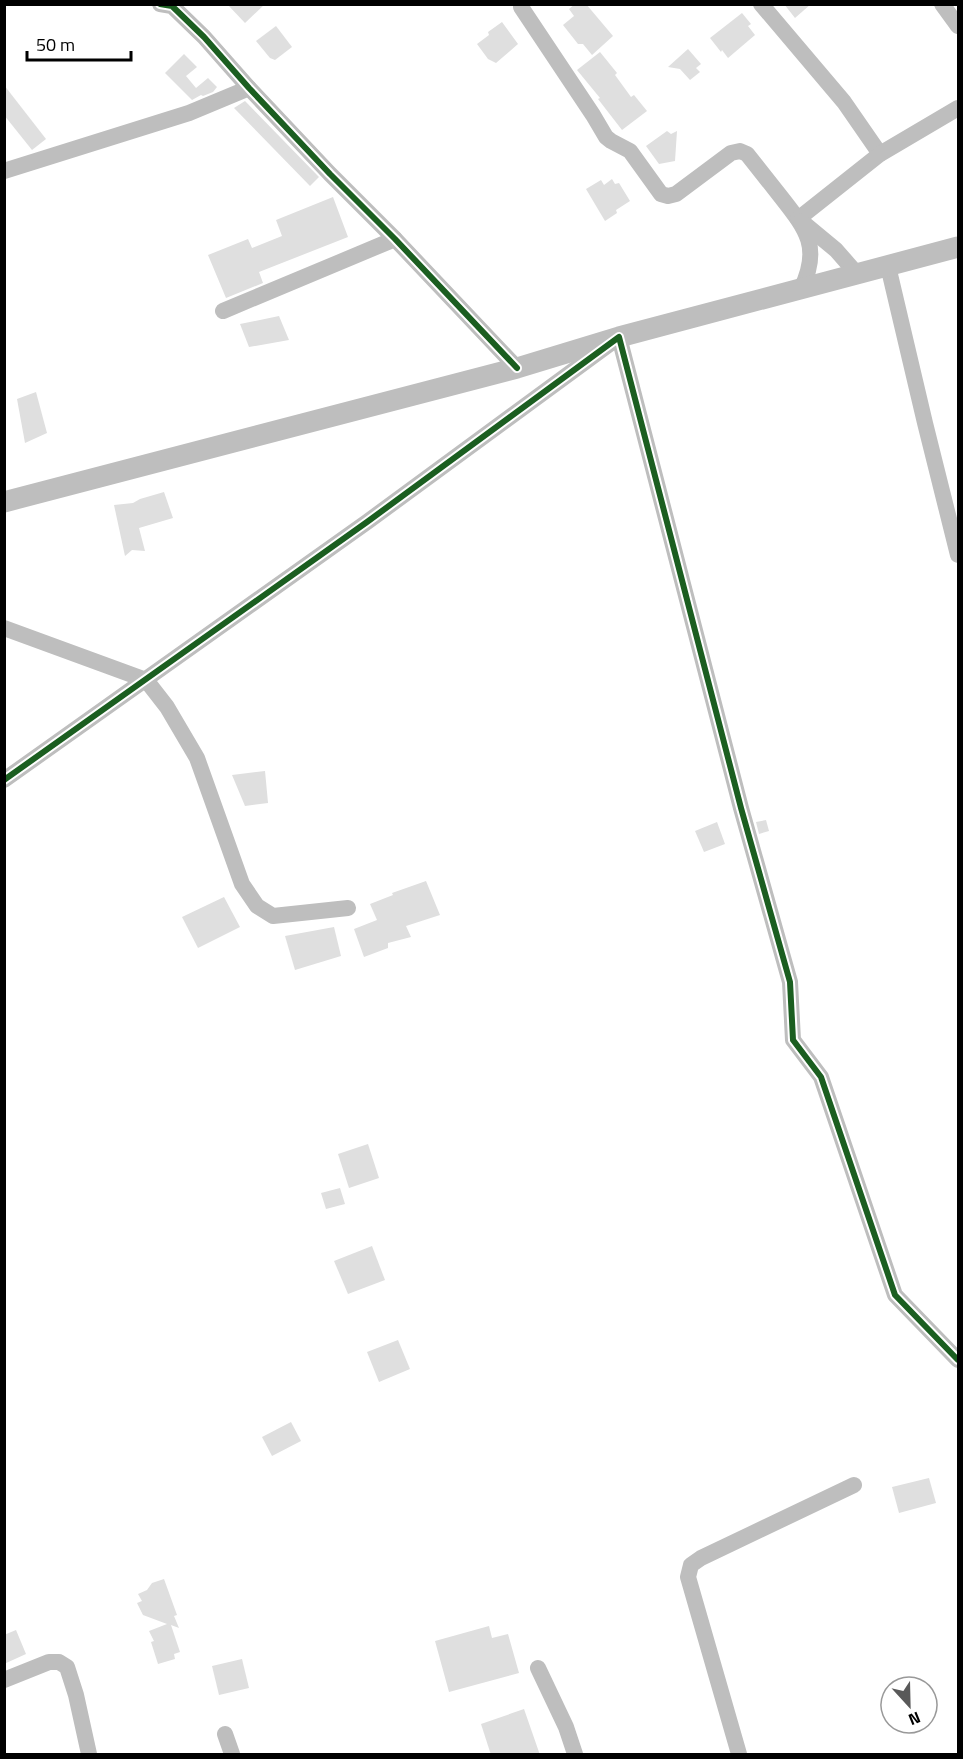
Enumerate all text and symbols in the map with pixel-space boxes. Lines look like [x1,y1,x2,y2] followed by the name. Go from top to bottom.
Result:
[27,24,130,62] scale bar
[36,31,75,58] text: 50 m
[879,1675,939,1735] north arrow
[905,1706,924,1732] text: N

